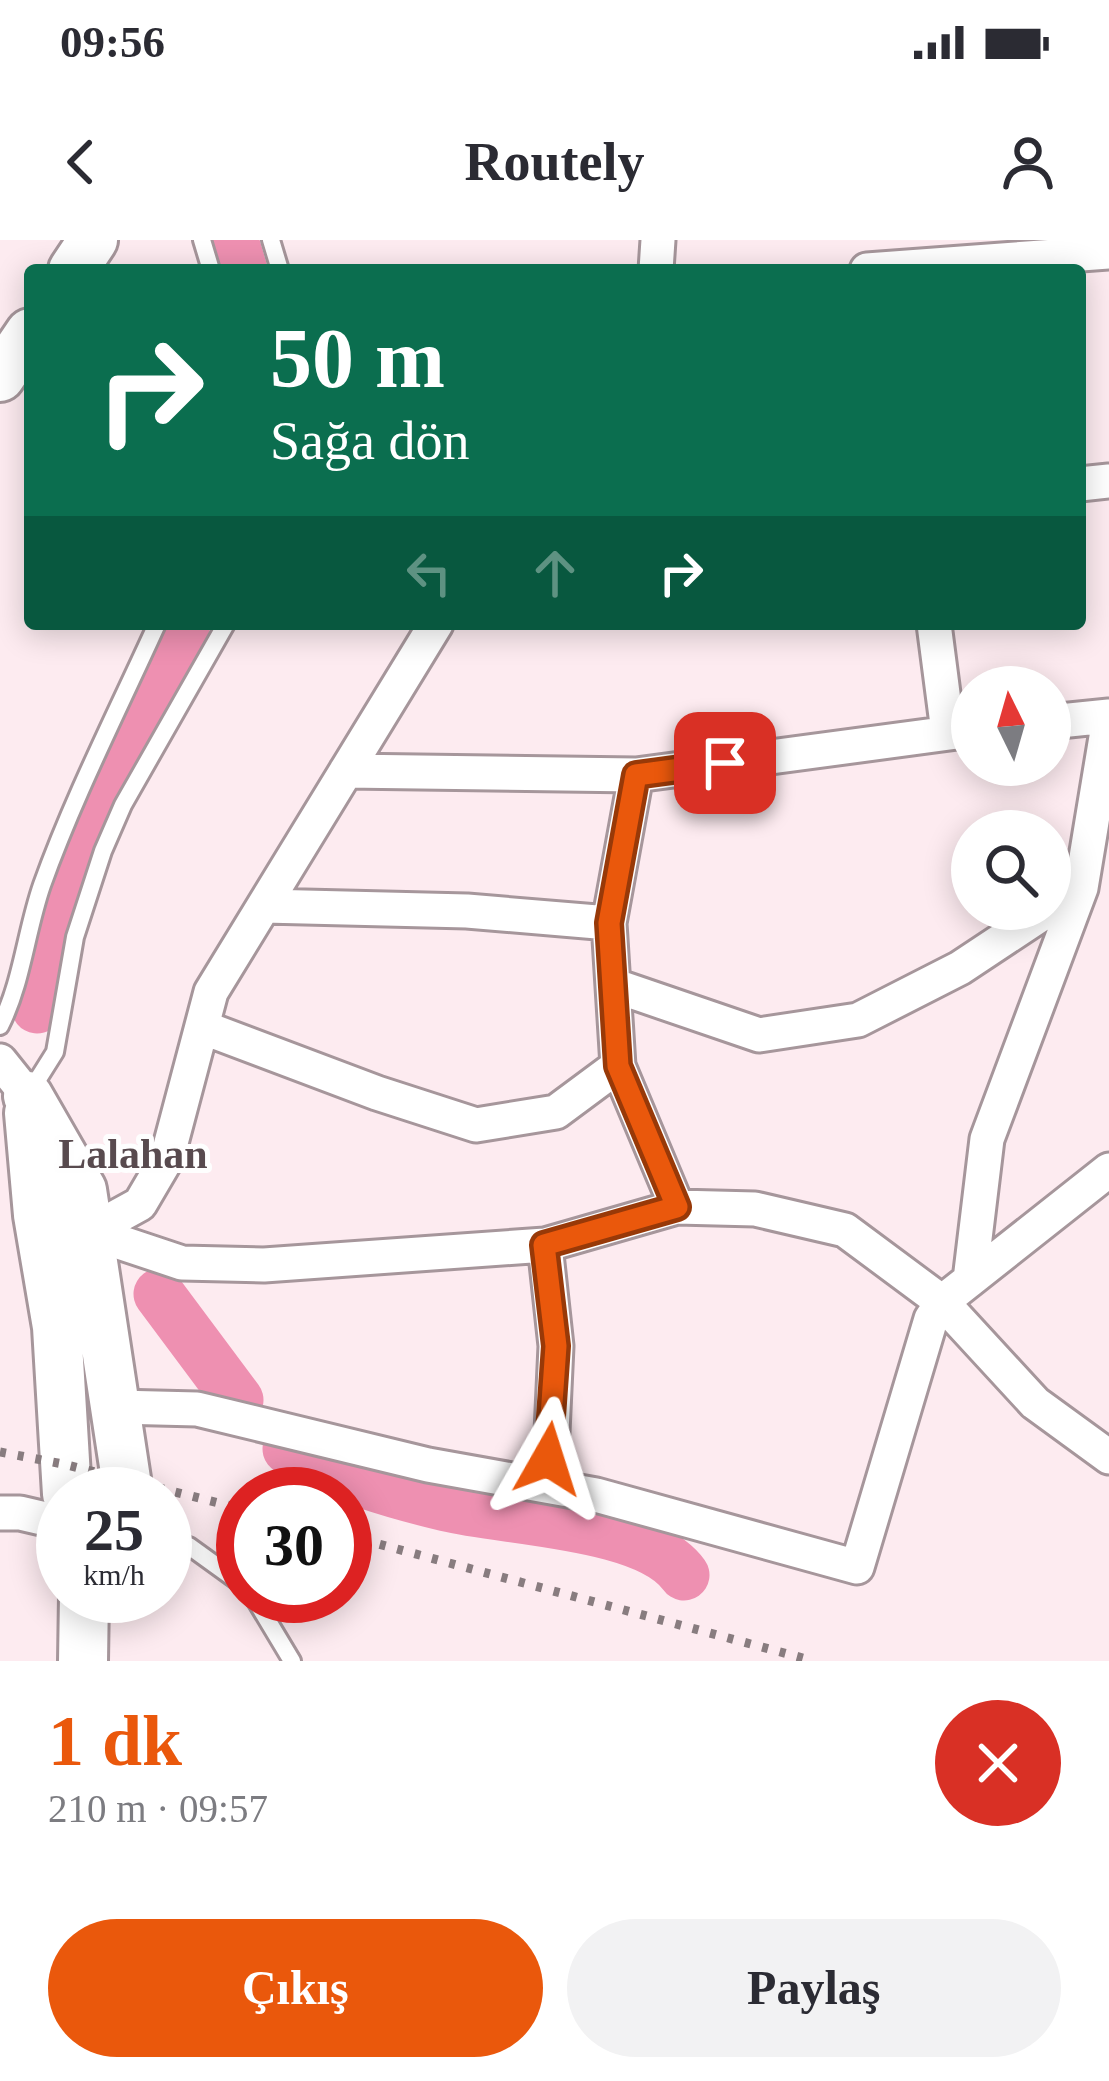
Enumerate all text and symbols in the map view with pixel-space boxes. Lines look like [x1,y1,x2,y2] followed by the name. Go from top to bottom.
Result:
[60,17,165,67] text: 09:56
[48,129,114,195] icon: back
[995,129,1061,195] icon: person
[465,132,644,192] text: Routely
[72,312,228,468] icon: right
[270,312,445,405] text: 50 m
[270,411,469,471] text: Sağa dön
[396,540,462,606] icon: left
[522,540,588,606] icon: ahead
[648,540,714,606] icon: right
[951,666,1071,786] north arrow
[951,666,1071,930] map controls
[674,712,776,814] pin
[692,730,758,796] icon: arrive
[951,810,1071,930] button: search
[58,1131,208,1177] district label: Lalahan
[485,1396,611,1522] position arrow
[216,1467,372,1623] speed limit sign: 30
[84,1497,144,1563] text: 25
[83,1558,145,1591] text: km/h
[935,1700,1061,1826] button: close
[48,1701,182,1781] text: 1 dk
[48,1787,268,1830] text: 210 m · 09:57
[48,1919,543,2057] button: Çıkış
[567,1919,1061,2057] button: Paylaş

